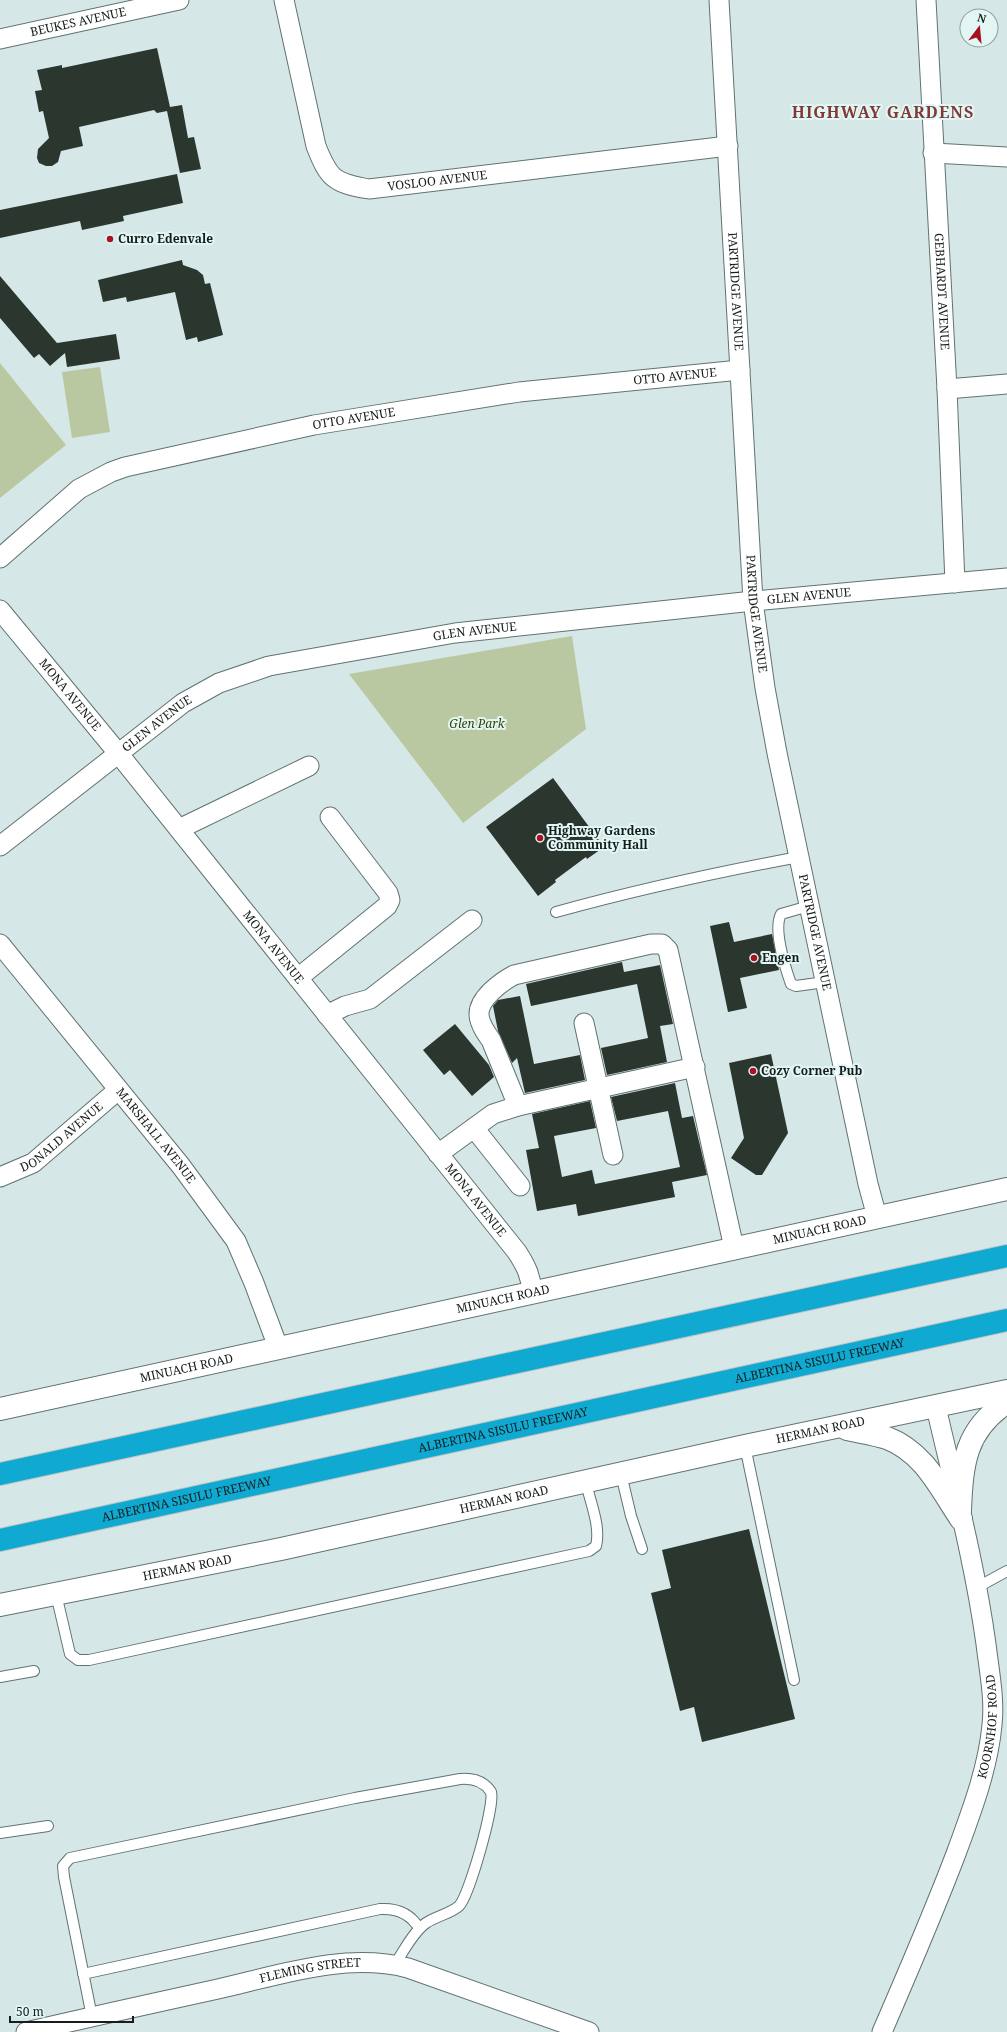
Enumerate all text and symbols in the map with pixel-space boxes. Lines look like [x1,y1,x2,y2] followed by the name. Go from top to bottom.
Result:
[28,3,128,40] street label: BEUKES AVENUE
[959,8,999,48] north arrow
[976,10,988,26] text: N
[792,101,974,123] district label: HIGHWAY GARDENS
[386,166,488,195] street label: VOSLOO AVENUE
[118,230,213,247] place label: Curro Edenvale
[724,232,748,351] street label: PARTRIDGE AVENUE
[931,233,954,350] street label: GEBHARDT AVENUE
[105,234,115,244] marker: Curro Edenvale
[633,363,717,389] street label: OTTO AVENUE
[311,403,396,433] street label: OTTO AVENUE
[742,554,772,674] street label: PARTRIDGE AVENUE
[766,583,852,608] street label: GLEN AVENUE
[432,617,517,645] street label: GLEN AVENUE
[35,655,105,734] street label: MONA AVENUE
[118,691,195,756] street label: GLEN AVENUE
[449,715,506,732] park label: Glen Park
[548,822,655,853] place label: Highway Gardens Community Hall
[535,833,545,843] marker: Highway Gardens Community Hall
[795,872,836,992] street label: PARTRIDGE AVENUE
[239,907,308,987] street label: MONA AVENUE
[762,949,799,966] place label: Engen
[749,953,759,963] marker: Engen
[761,1062,862,1079] place label: Cozy Corner Pub
[748,1066,758,1076] marker: Cozy Corner Pub
[112,1084,200,1187] street label: MARSHALL AVENUE
[17,1098,106,1176] street label: DONALD AVENUE
[441,1160,510,1240] street label: MONA AVENUE
[771,1211,868,1248] street label: MINUACH ROAD
[455,1280,551,1317] street label: MINUACH ROAD
[733,1334,907,1387] street label: ALBERTINA SISULU FREEWAY
[138,1349,235,1386] street label: MINUACH ROAD
[417,1403,590,1456] street label: ALBERTINA SISULU FREEWAY
[774,1412,867,1447] street label: HERMAN ROAD
[100,1472,273,1526] street label: ALBERTINA SISULU FREEWAY
[458,1481,550,1517] street label: HERMAN ROAD
[141,1550,233,1584] street label: HERMAN ROAD
[973,1673,1001,1781] street label: KOORNHOF ROAD
[258,1954,362,1987] street label: FLEMING STREET
[10,1998,133,2024] scale bar
[16,2003,44,2020] text: 50 m

